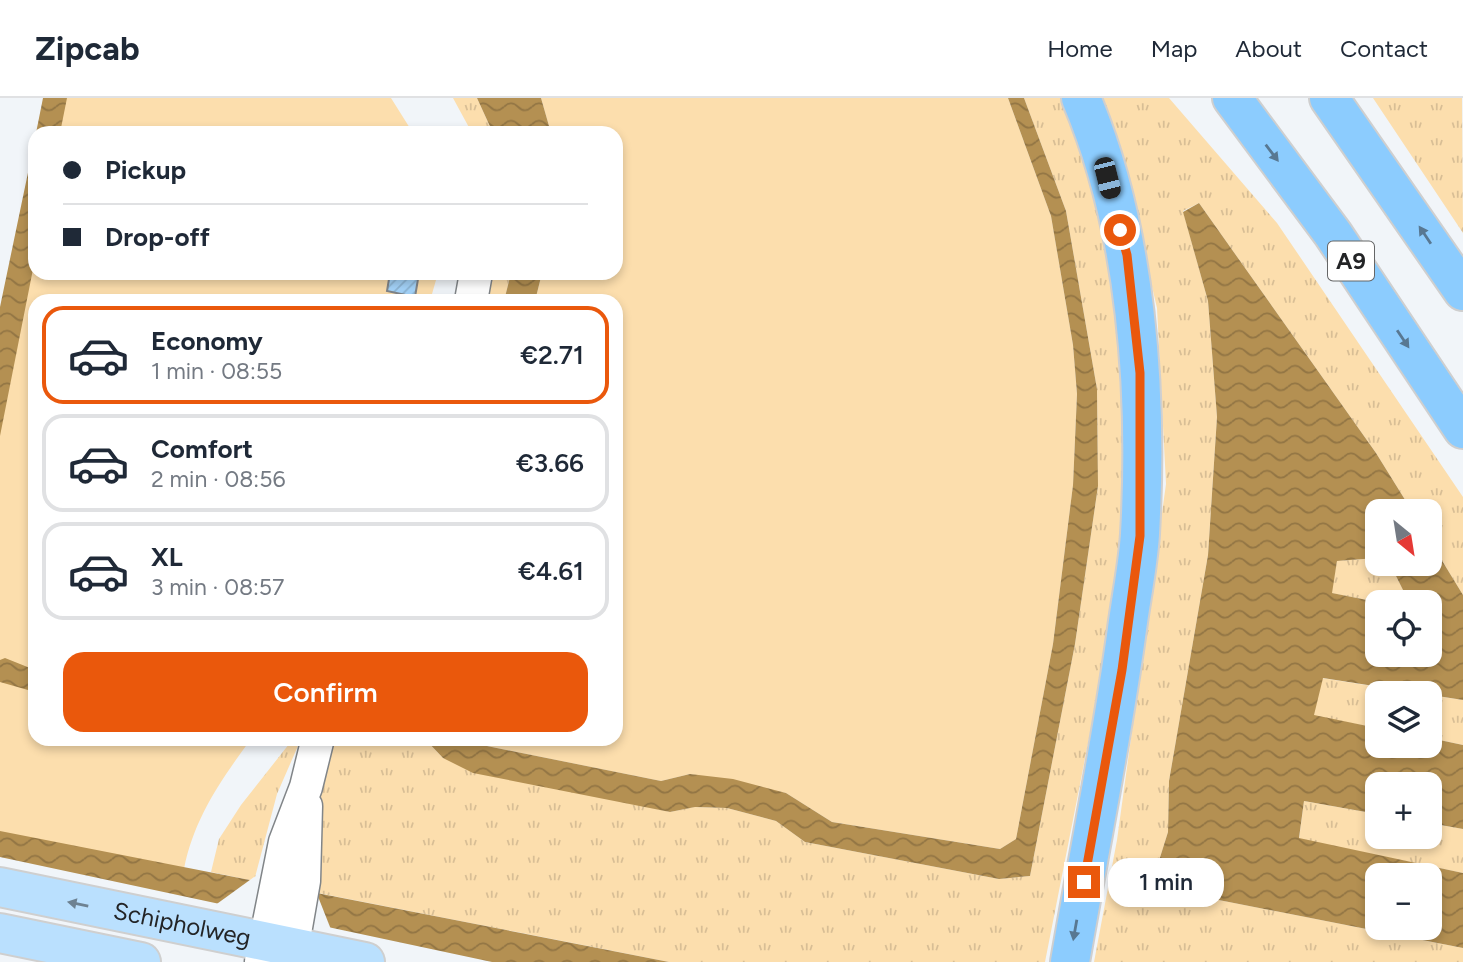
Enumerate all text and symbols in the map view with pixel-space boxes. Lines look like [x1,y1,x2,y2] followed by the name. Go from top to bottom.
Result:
[35,29,140,68] text: Zipcab
[1047,34,1113,63] text: Home
[1151,34,1197,63] text: Map
[1235,34,1302,63] text: About
[1340,34,1428,63] text: Contact
[1265,144,1279,162] one-way arrow
[105,154,186,186] text: Pickup
[1092,155,1123,201] car
[1104,214,1136,246] route start
[105,221,210,253] text: Drop-off
[1418,226,1432,244] one-way arrow
[1328,242,1374,280] road number: A9
[67,324,130,387] icon: car
[151,325,263,357] text: Economy
[1396,330,1410,348] one-way arrow
[520,339,584,371] text: €2.71
[151,357,282,385] text: 1 min · 08:55
[67,432,130,495] icon: car
[151,433,253,465] text: Comfort
[516,447,584,479] text: €3.66
[151,465,285,493] text: 2 min · 08:56
[1365,499,1442,576] north arrow
[1365,499,1442,940] map controls
[67,540,130,603] icon: car
[151,541,183,573] text: XL
[518,555,584,587] text: €4.61
[151,573,284,601] text: 3 min · 08:57
[1365,590,1442,667] button: locate
[63,652,588,732] button: Confirm
[1365,681,1442,758] button: layers
[1365,772,1442,849] button: +
[1108,858,1224,906] callout: 1 min
[1365,863,1442,940] button: −
[1068,866,1100,898] route end
[1139,868,1193,896] text: 1 min
[111,896,253,952] street label: Schipholweg
[67,898,89,909] one-way arrow
[1070,919,1081,941] one-way arrow

